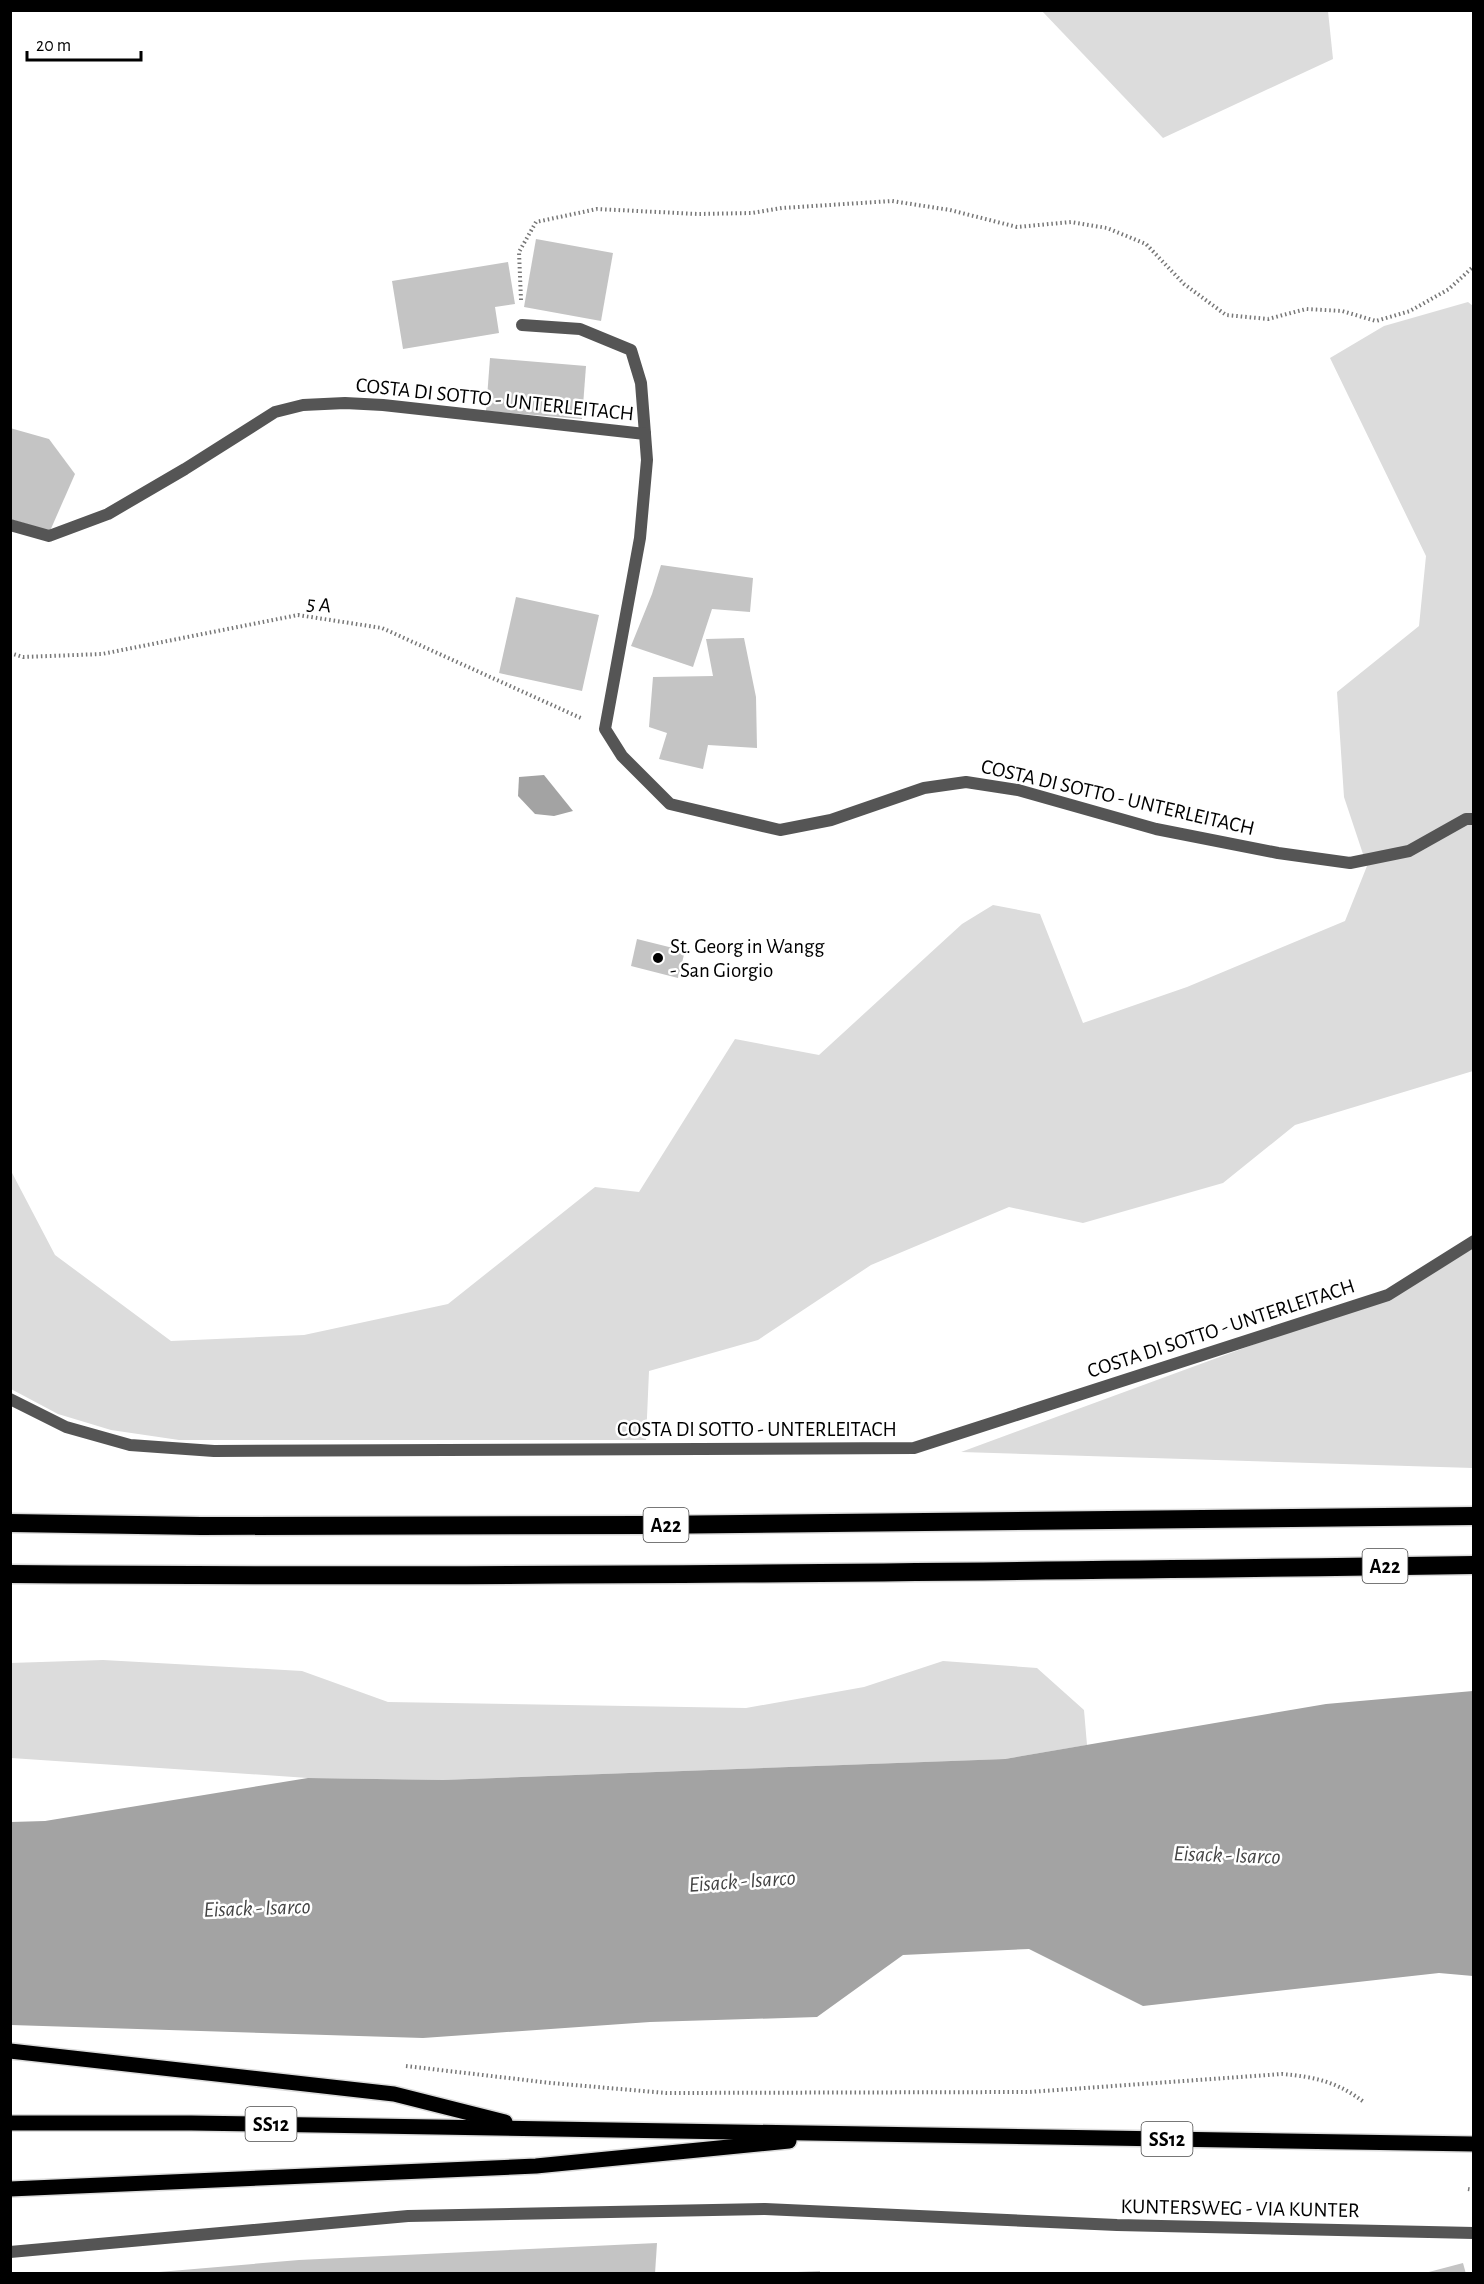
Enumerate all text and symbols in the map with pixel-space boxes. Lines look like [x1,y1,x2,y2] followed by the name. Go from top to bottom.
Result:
[27,24,141,62] scale bar
[36,37,71,55] text: 20 m
[355,374,635,425] street label: COSTA DI SOTTO - UNTERLEITACH
[306,593,332,616] street label: 5 A
[979,756,1257,839] street label: COSTA DI SOTTO - UNTERLEITACH
[670,936,825,981] place label: St. Georg in Wangg - San Giorgio
[651,951,665,965] marker: St. Georg in Wangg - San Giorgio
[1085,1275,1357,1382] street label: COSTA DI SOTTO - UNTERLEITACH
[617,1419,897,1440] street label: COSTA DI SOTTO - UNTERLEITACH
[644,1508,688,1542] road number: A22
[1362,1549,1408,1583] road number: A22
[1173,1842,1281,1868] water label: Eisack - Isarco
[688,1866,796,1896] water label: Eisack - Isarco
[203,1895,311,1921] water label: Eisack - Isarco
[246,2107,296,2141] road number: SS12
[1142,2122,1192,2156] road number: SS12
[1120,2196,1360,2221] street label: KUNTERSWEG - VIA KUNTER

